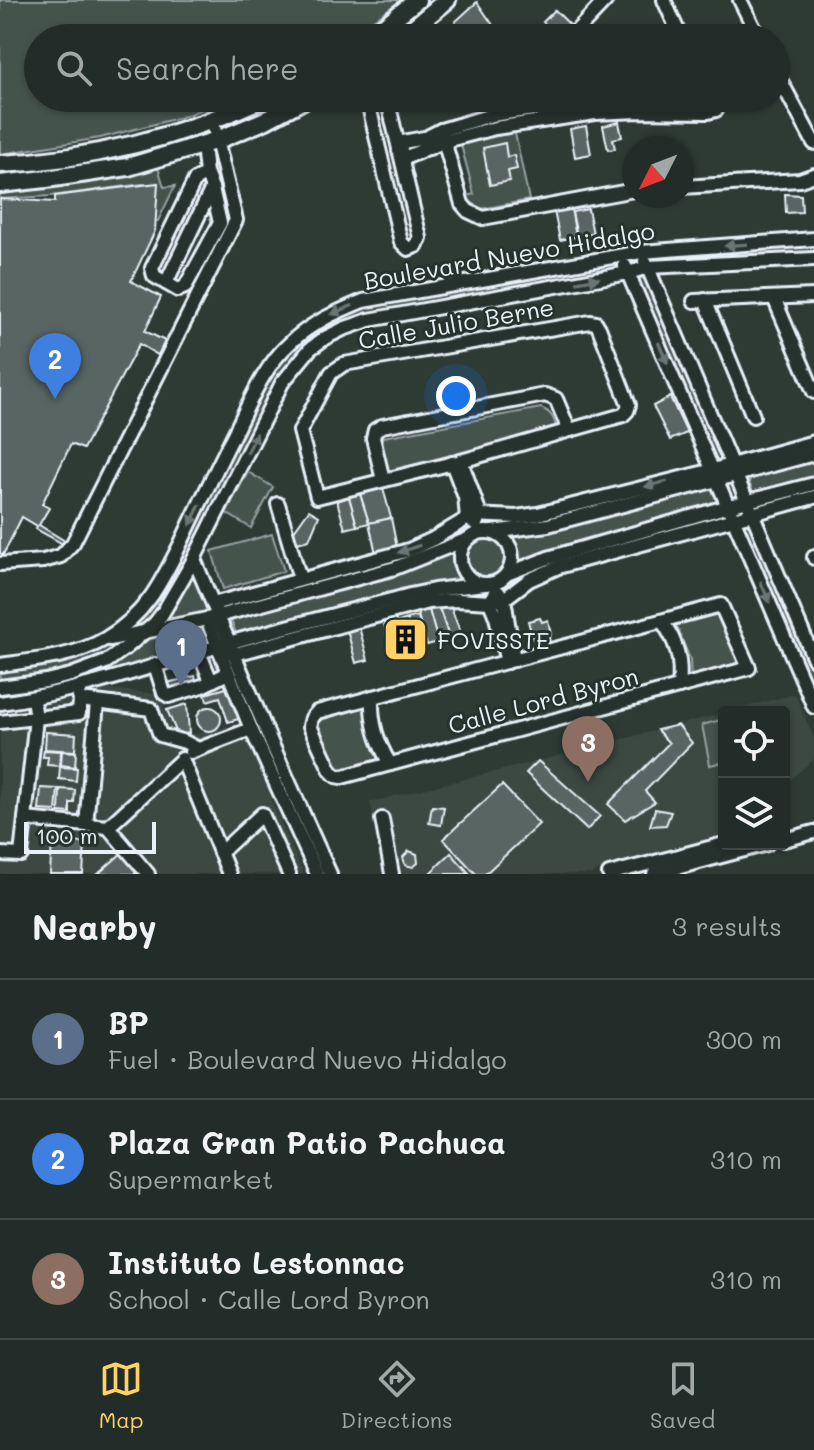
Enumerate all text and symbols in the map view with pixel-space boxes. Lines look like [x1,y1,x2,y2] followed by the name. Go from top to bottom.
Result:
[24,24,790,112] search box
[52,46,96,90] icon: search
[116,48,299,88] text: Search here
[622,136,694,208] north arrow
[361,214,657,296] street label: Boulevard Nuevo Hidalgo
[723,239,748,252] one-way arrow
[575,274,600,286] one-way arrow
[356,291,556,355] street label: Calle Julio Berne
[331,303,354,316] one-way arrow
[29,333,81,399] pin: 2
[656,341,669,365] one-way arrow
[436,376,476,416] your location
[245,432,258,455] one-way arrow
[643,478,668,491] one-way arrow
[188,503,201,526] one-way arrow
[397,544,421,556] one-way arrow
[758,580,771,604] one-way arrow
[382,615,430,663] building icon: FOVISSTE
[155,620,207,686] pin: 1
[437,624,550,655] place label: FOVISSTE
[445,660,641,740] street label: Calle Lord Byron
[718,706,790,850] map controls
[718,706,790,778] button: locate
[562,716,614,782] pin: 3
[718,778,790,850] button: layers
[24,818,156,854] scale bar
[36,821,98,850] text: 100 m
[32,904,157,949] text: Nearby
[672,909,782,943] text: 3 results
[108,1002,149,1042] text: BP
[52,1022,64,1056] text: 1
[706,1022,782,1056] text: 300 m
[108,1042,507,1076] text: Fuel · Boulevard Nuevo Hidalgo
[108,1122,506,1162] text: Plaza Gran Patio Pachuca
[51,1142,65,1176] text: 2
[710,1142,782,1176] text: 310 m
[108,1162,273,1196] text: Supermarket
[108,1242,405,1282] text: Instituto Lestonnac
[50,1262,66,1296] text: 3
[710,1262,782,1296] text: 310 m
[108,1282,430,1316] text: School · Calle Lord Byron
[99,1357,144,1434] tab: Map
[341,1357,453,1434] tab: Directions
[650,1357,715,1434] tab: Saved

